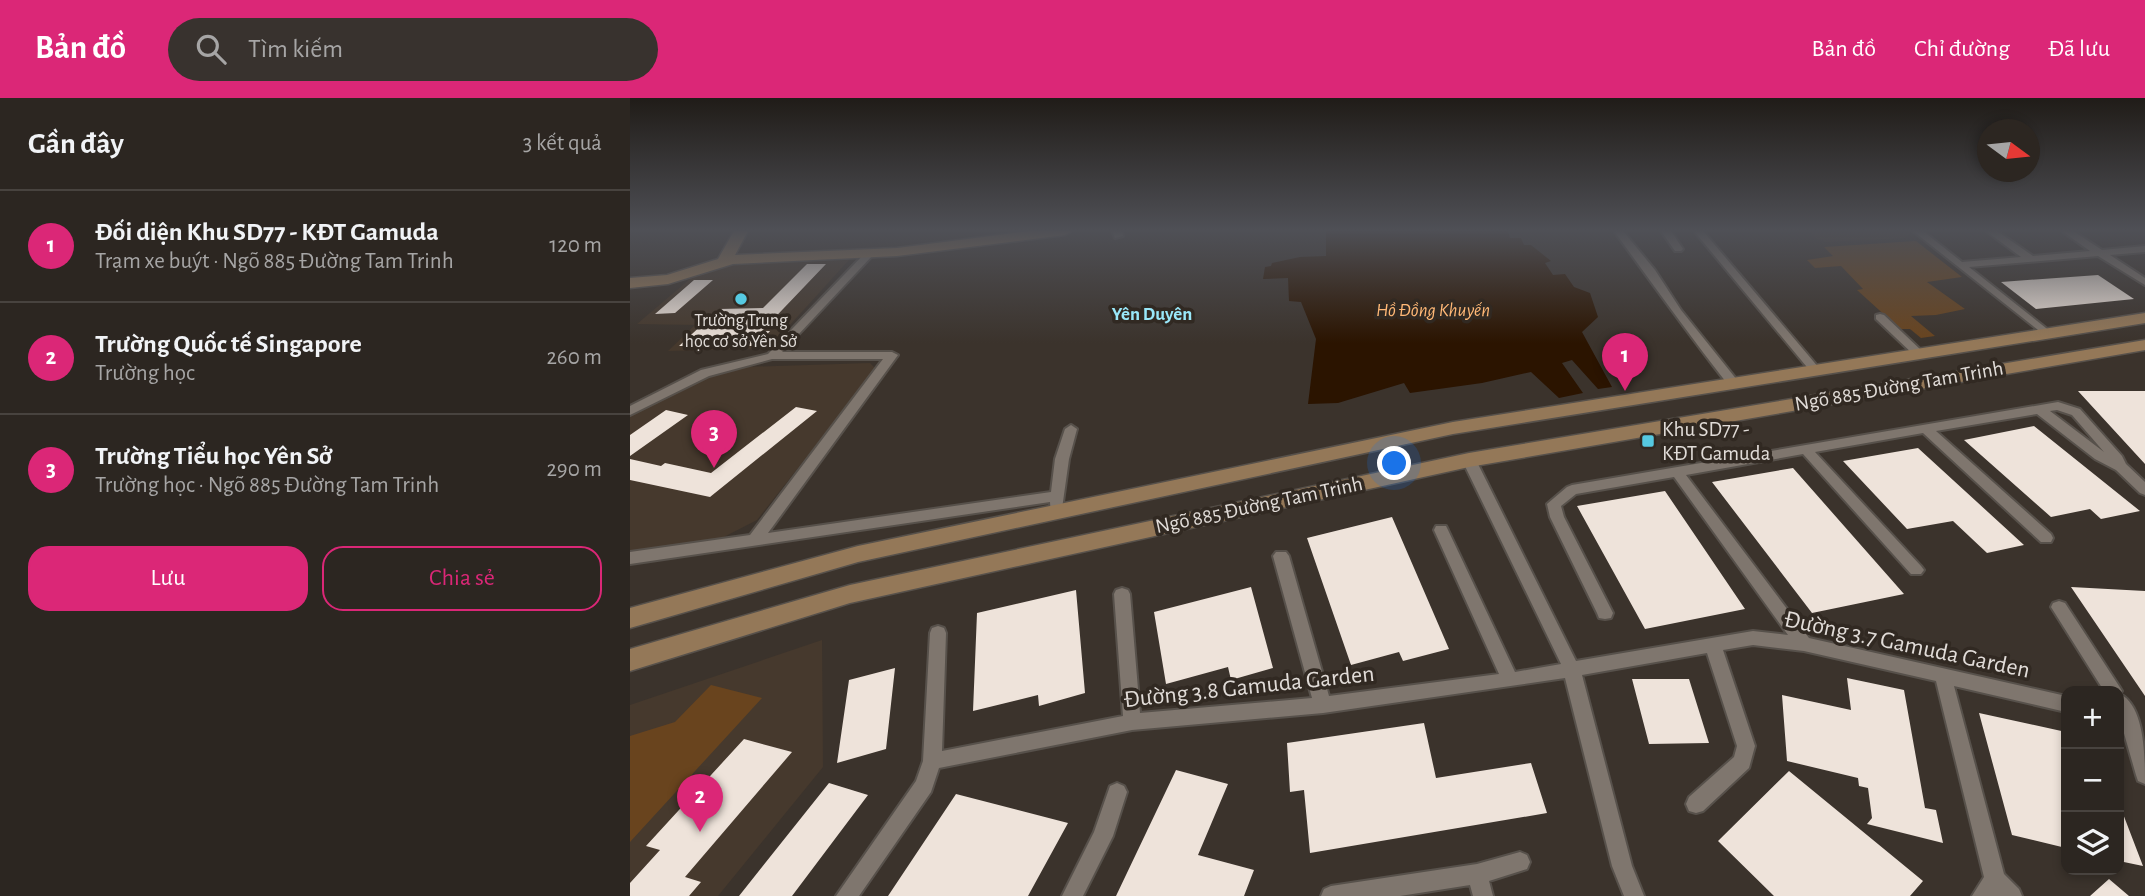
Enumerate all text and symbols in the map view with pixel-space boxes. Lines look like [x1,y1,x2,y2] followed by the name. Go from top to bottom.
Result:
[168,18,658,81] search box
[192,30,230,68] icon: search
[35,32,126,65] text: Bản đồ
[248,36,343,62] text: Tìm kiếm
[1812,37,1876,61] text: Bản đồ
[1914,37,2010,61] text: Chỉ đường
[2048,37,2110,61] text: Đã lưu
[1977,119,2040,182] north arrow
[28,129,124,159] text: Gần đây
[523,132,602,155] text: 3 kết quả
[95,219,439,245] text: Đối diện Khu SD77 - KĐT Gamuda
[47,234,55,257] text: 1
[549,234,602,257] text: 120 m
[95,250,454,273] text: Trạm xe buýt · Ngõ 885 Đường Tam Trinh
[733,291,749,307] marker: Trường Trung học cơ sở Yên Sở
[1376,301,1490,320] water label: Hồ Đồng Khuyến
[1112,305,1192,324] district label: Yên Duyên
[685,312,797,351] place label: Trường Trung học cơ sở Yên Sở
[95,331,362,357] text: Trường Quốc tế Singapore
[1602,333,1648,391] pin: 1
[46,346,56,369] text: 2
[546,346,602,369] text: 260 m
[1793,357,2005,415] street label: Ngõ 885 Đường Tam Trinh
[95,362,195,385] text: Trường học
[691,410,737,468] pin: 3
[1662,419,1771,464] place label: Khu SD77 - KĐT Gamuda
[1640,433,1656,449] marker: Khu SD77 - KĐT Gamuda
[95,443,333,469] text: Trường Tiểu học Yên Sở
[1377,446,1411,480] your location
[46,458,56,481] text: 3
[546,458,602,481] text: 290 m
[1153,473,1365,537] street label: Ngõ 885 Đường Tam Trinh
[95,474,439,497] text: Trường học · Ngõ 885 Đường Tam Trinh
[28,546,308,611] button: Lưu
[322,546,602,611] button: Chia sẻ
[1782,607,2032,683] street label: Đường 3.7 Gamuda Garden
[1122,662,1376,712] street label: Đường 3.8 Gamuda Garden
[2061,686,2124,875] map controls
[2061,686,2124,749] button: +
[2061,749,2124,812] button: −
[677,774,723,832] pin: 2
[2061,812,2124,875] button: layers

